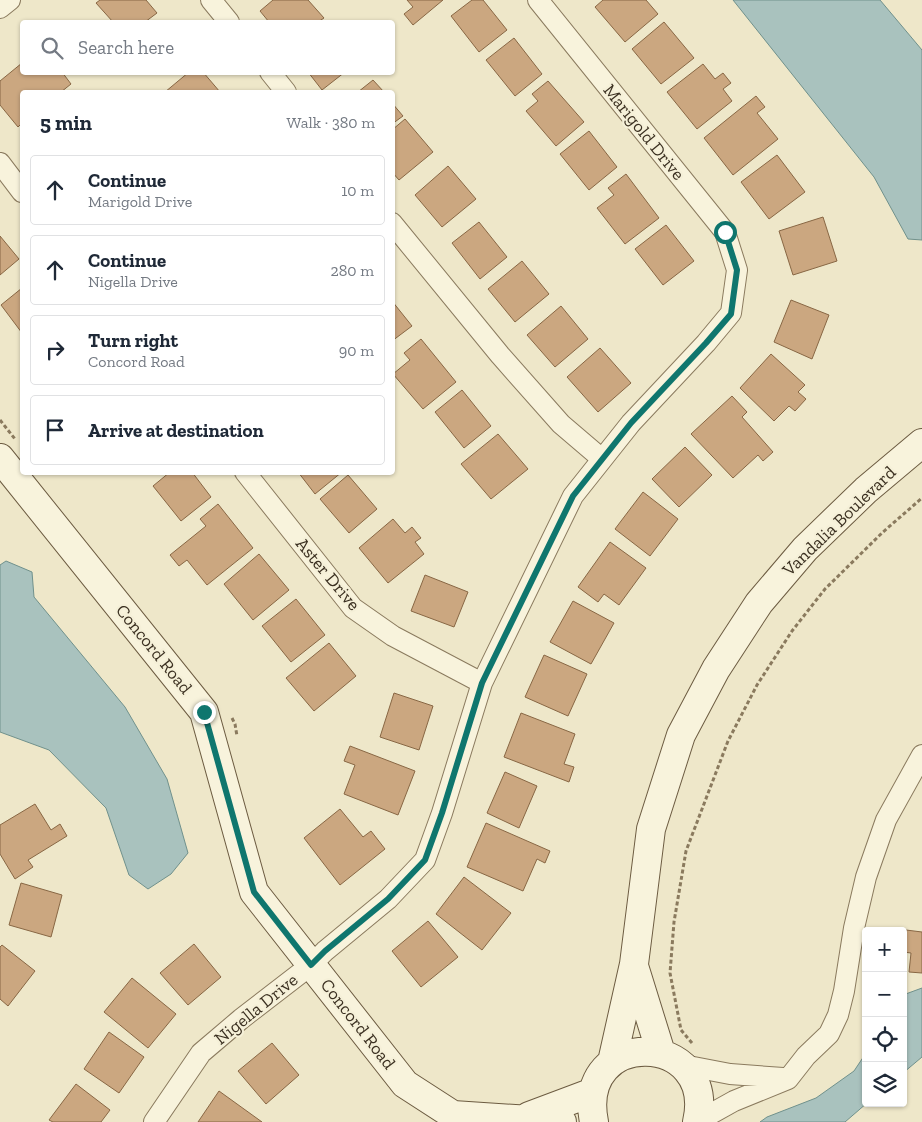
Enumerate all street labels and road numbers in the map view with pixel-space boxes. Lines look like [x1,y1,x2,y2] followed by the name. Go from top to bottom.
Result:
[599,80,689,184] street label: Marigold Drive
[777,461,900,581] street label: Vandalia Boulevard
[291,533,365,615] street label: Aster Drive
[111,600,197,698] street label: Concord Road
[210,969,302,1049] street label: Nigella Drive
[316,974,400,1074] street label: Concord Road

